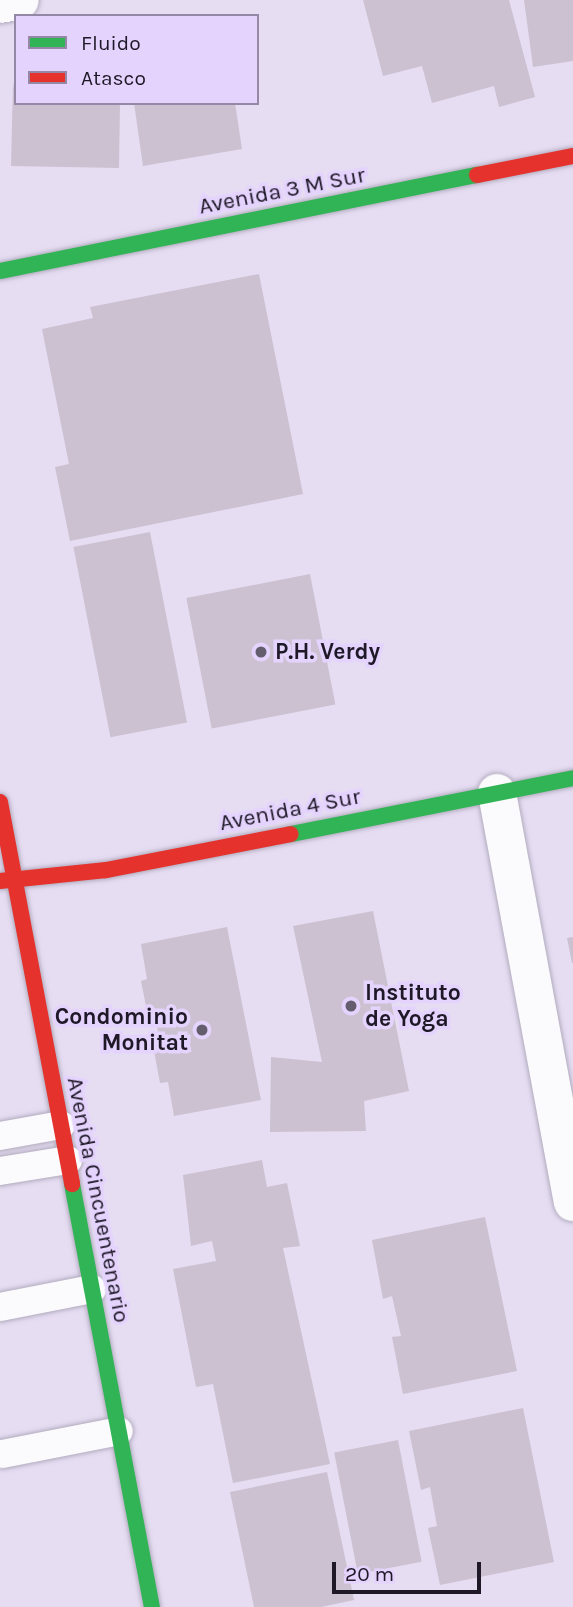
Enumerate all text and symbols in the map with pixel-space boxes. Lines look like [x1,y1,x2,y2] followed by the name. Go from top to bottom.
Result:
[14,14,259,105] legend
[81,31,141,55] text: Fluido
[81,66,146,90] text: Atasco
[197,161,367,221] street label: Avenida 3 M Sur
[275,638,380,666] place label: P.H. Verdy
[253,644,269,660] marker: P.H. Verdy
[217,783,363,837] street label: Avenida 4 Sur
[365,979,461,1033] place label: Instituto de Yoga
[343,998,359,1014] marker: Instituto de Yoga
[55,1003,188,1057] place label: Condominio Monitat
[194,1022,210,1038] marker: Condominio Monitat
[61,1075,135,1325] street label: Avenida Cincuentenario
[335,1548,484,1592] scale bar
[345,1562,394,1586] text: 20 m

